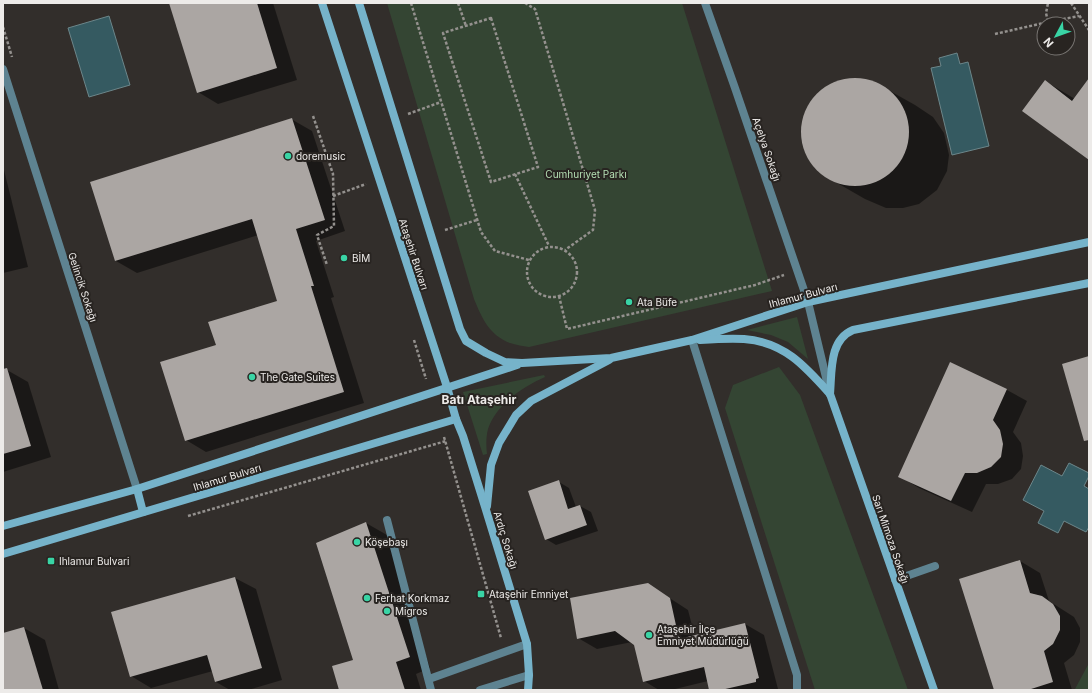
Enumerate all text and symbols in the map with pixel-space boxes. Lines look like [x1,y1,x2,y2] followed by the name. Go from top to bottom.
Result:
[1036,16,1076,56] north arrow
[1040,35,1056,50] text: N
[750,115,784,183] street label: Açelya Sokağı
[296,150,346,162] place label: doremusic
[283,151,293,161] marker: doremusic
[545,168,627,180] park label: Cumhuriyet Parkı
[397,217,431,291] street label: Ataşehir Bulvarı
[66,251,100,323] street label: Gelincik Sokağı
[352,251,370,264] place label: BİM
[339,253,349,263] marker: BİM
[767,280,839,310] street label: Ihlamur Bulvarı
[637,296,677,308] place label: Ata Büfe
[624,297,634,307] marker: Ata Büfe
[260,371,335,383] place label: The Gate Suites
[247,372,257,382] marker: The Gate Suites
[442,392,517,407] district label: Batı Ataşehir
[192,461,262,493] street label: Ihlamur Bulvarı
[870,493,912,585] street label: Sarı Mimoza Sokağı
[492,510,520,570] street label: Ardıç Sokağı
[365,536,408,548] place label: Köşebaşı
[352,537,362,547] marker: Köşebaşı
[59,555,129,567] place label: Ihlamur Bulvari
[46,556,56,566] marker: Ihlamur Bulvari
[489,588,569,600] place label: Ataşehir Emniyet
[476,589,486,599] marker: Ataşehir Emniyet
[375,592,450,604] place label: Ferhat Korkmaz
[362,593,372,603] marker: Ferhat Korkmaz
[395,605,427,617] place label: Migros
[382,606,392,616] marker: Migros
[657,622,749,647] place label: Ataşehir İlçe Emniyet Müdürlüğü
[644,630,654,640] marker: Ataşehir İlçe Emniyet Müdürlüğü

